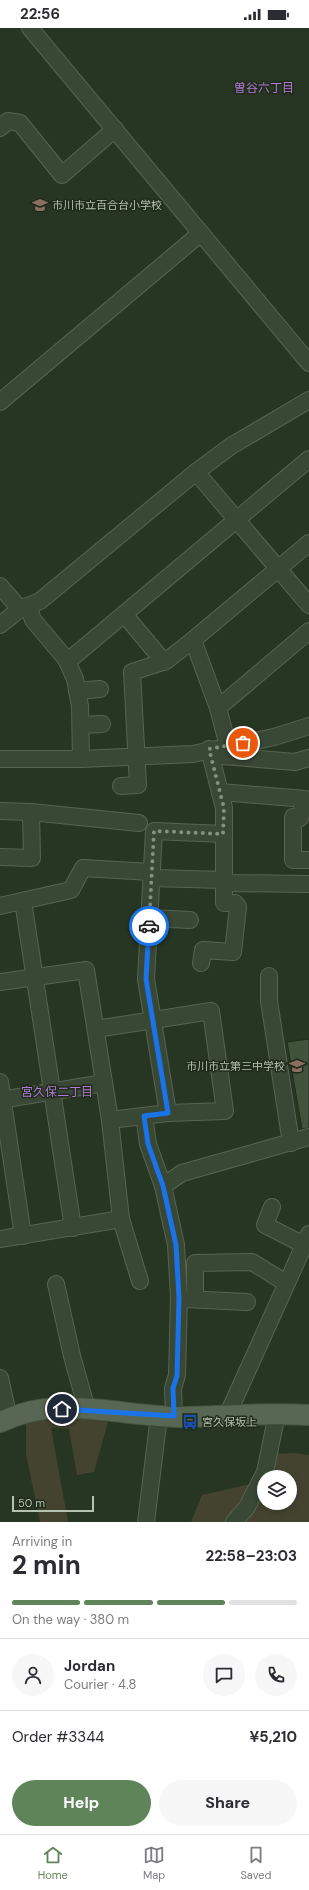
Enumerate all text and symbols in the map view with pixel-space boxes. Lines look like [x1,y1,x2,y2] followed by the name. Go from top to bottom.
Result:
[20,4,60,24] text: 22:56
[234,80,294,96] district label: 曽谷六丁目
[31,196,49,214] school or university icon: 市川市立百合台小学校
[52,198,162,212] place label: 市川市立百合台小学校
[226,726,260,760] pin
[232,732,254,754] icon: bag
[129,906,169,946] courier
[138,915,160,937] icon: car
[288,1057,306,1075] school or university icon: 市川市立第三中学校
[186,1059,285,1073] place label: 市川市立第三中学校
[21,1084,93,1100] district label: 宮久保二丁目
[45,1392,79,1426] pin
[51,1398,73,1420] icon: home
[181,1413,199,1431] bus stop icon: 宮久保坂上
[202,1415,257,1429] place label: 宮久保坂上
[257,1470,297,1510] map controls
[257,1470,297,1510] button: layers
[12,1494,94,1513] scale bar
[18,1496,45,1510] text: 50 m
[12,1533,72,1550] text: Arriving in
[205,1546,297,1566] text: 22:58–23:03
[12,1548,81,1582] text: 2 min
[12,1611,129,1628] text: On the way · 380 m
[12,1654,54,1696] button: person
[203,1654,245,1696] button: chat
[255,1654,297,1696] button: phone
[64,1656,115,1676] text: Jordan
[64,1676,136,1693] text: Courier · 4.8
[12,1727,104,1747] text: Order #3344
[250,1727,297,1747] text: ¥5,210
[12,1780,151,1826] button: Help
[159,1780,297,1826] button: Share
[38,1844,68,1882] tab: Home
[143,1844,165,1882] tab: Map
[240,1844,271,1882] tab: Saved

